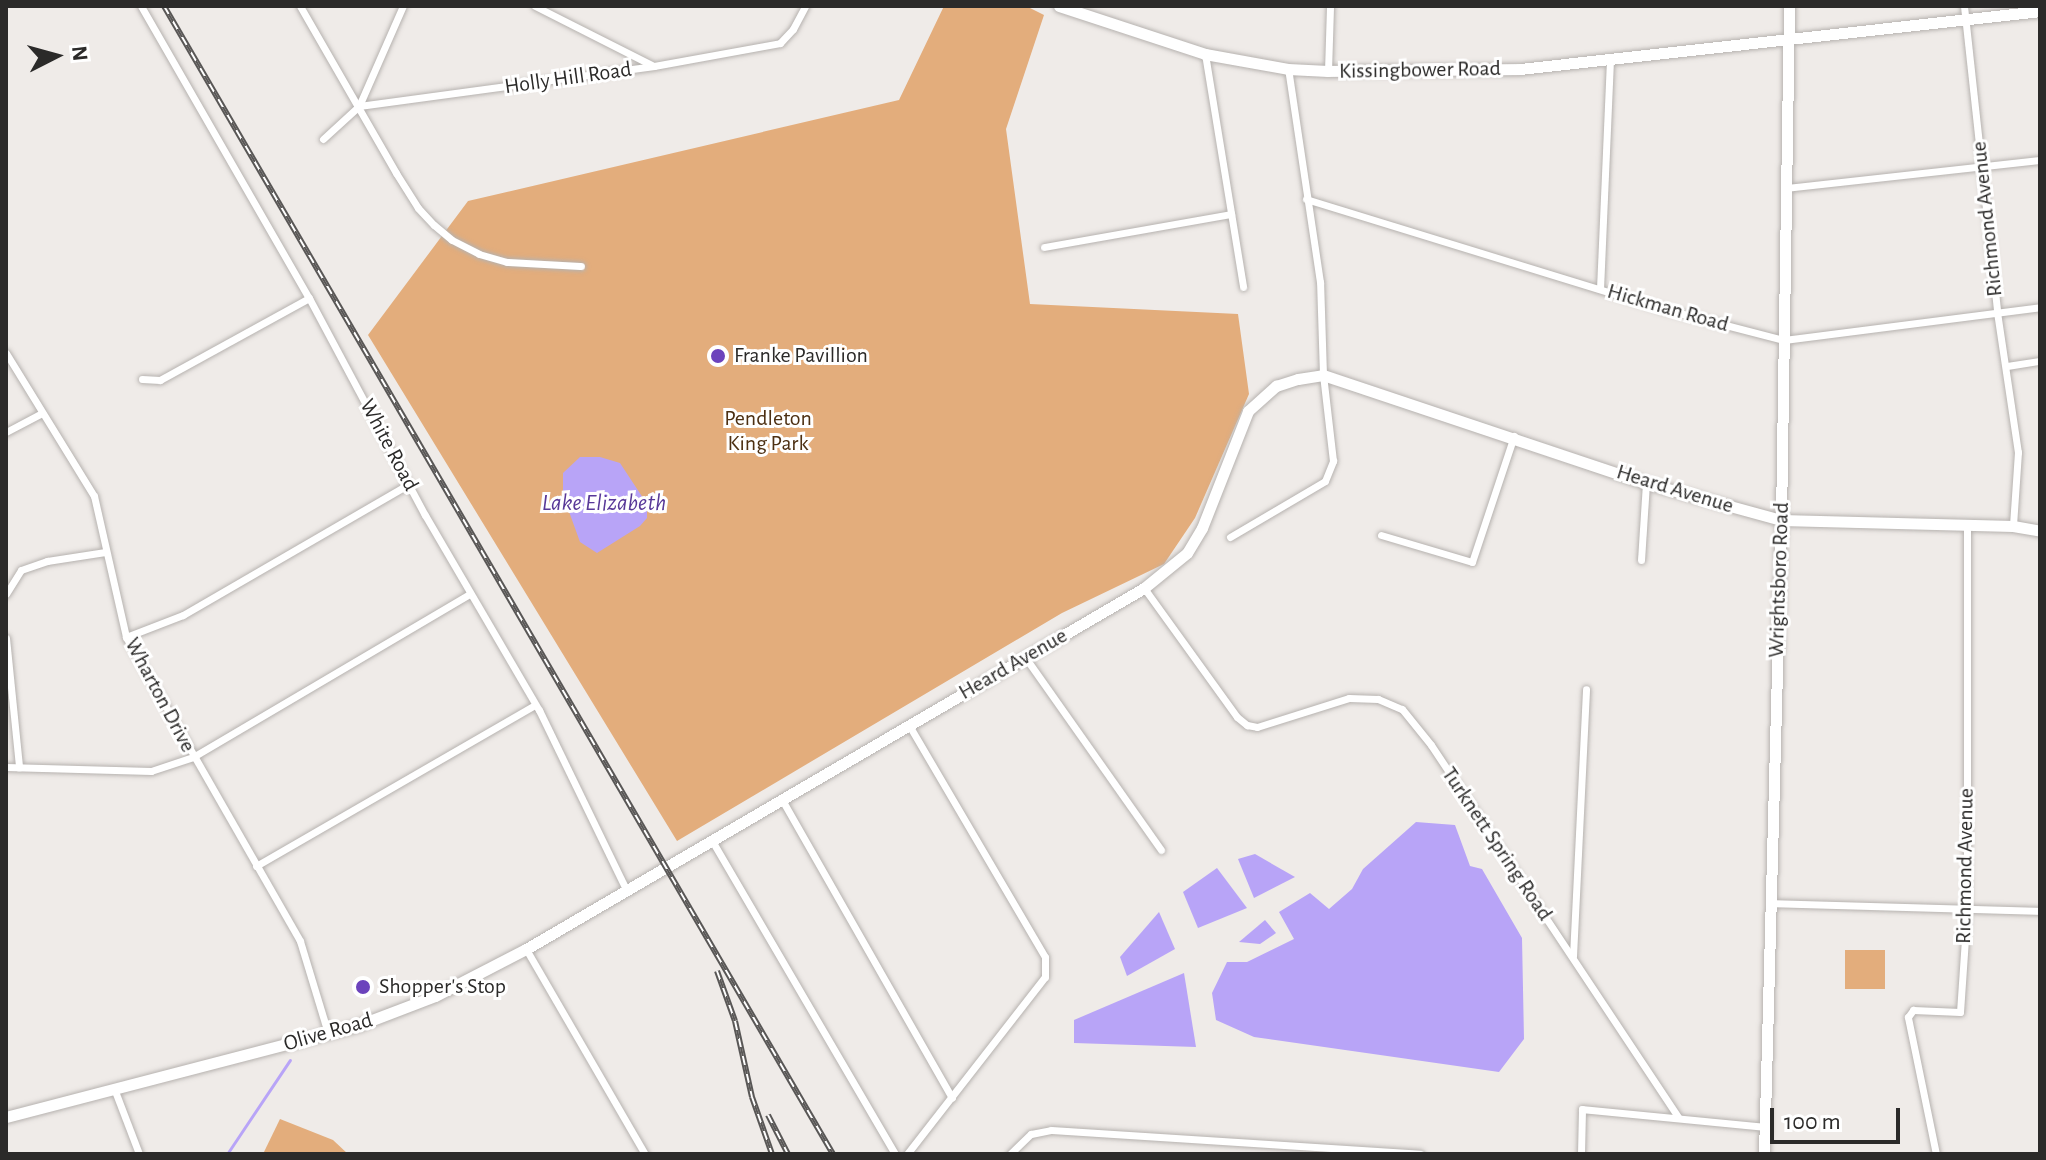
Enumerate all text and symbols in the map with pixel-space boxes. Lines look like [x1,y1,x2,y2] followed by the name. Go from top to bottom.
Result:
[16,16,96,96] north arrow
[68,45,92,62] text: N
[1339,55,1501,85] street label: Kissingbower Road
[503,56,633,100] street label: Holly Hill Road
[1966,140,2008,298] street label: Richmond Avenue
[1604,278,1732,338] street label: Hickman Road
[734,343,868,369] place label: Franke Pavillion
[709,347,727,365] marker: Franke Pavillion
[354,394,424,496] street label: White Road
[724,405,812,456] park label: Pendleton King Park
[1613,459,1737,519] street label: Heard Avenue
[542,490,666,518] water label: Lake Elizabeth
[1763,502,1795,658] street label: Wrightsboro Road
[954,622,1072,706] street label: Heard Avenue
[119,633,201,757] street label: Wharton Drive
[1436,762,1558,926] street label: Turknett Spring Road
[1950,788,1980,944] street label: Richmond Avenue
[379,974,506,1000] place label: Shopper's Stop
[354,978,372,996] marker: Shopper's Stop
[281,1007,375,1057] street label: Olive Road
[1774,1092,1904,1142] scale bar
[1784,1110,1841,1134] text: 100 m

